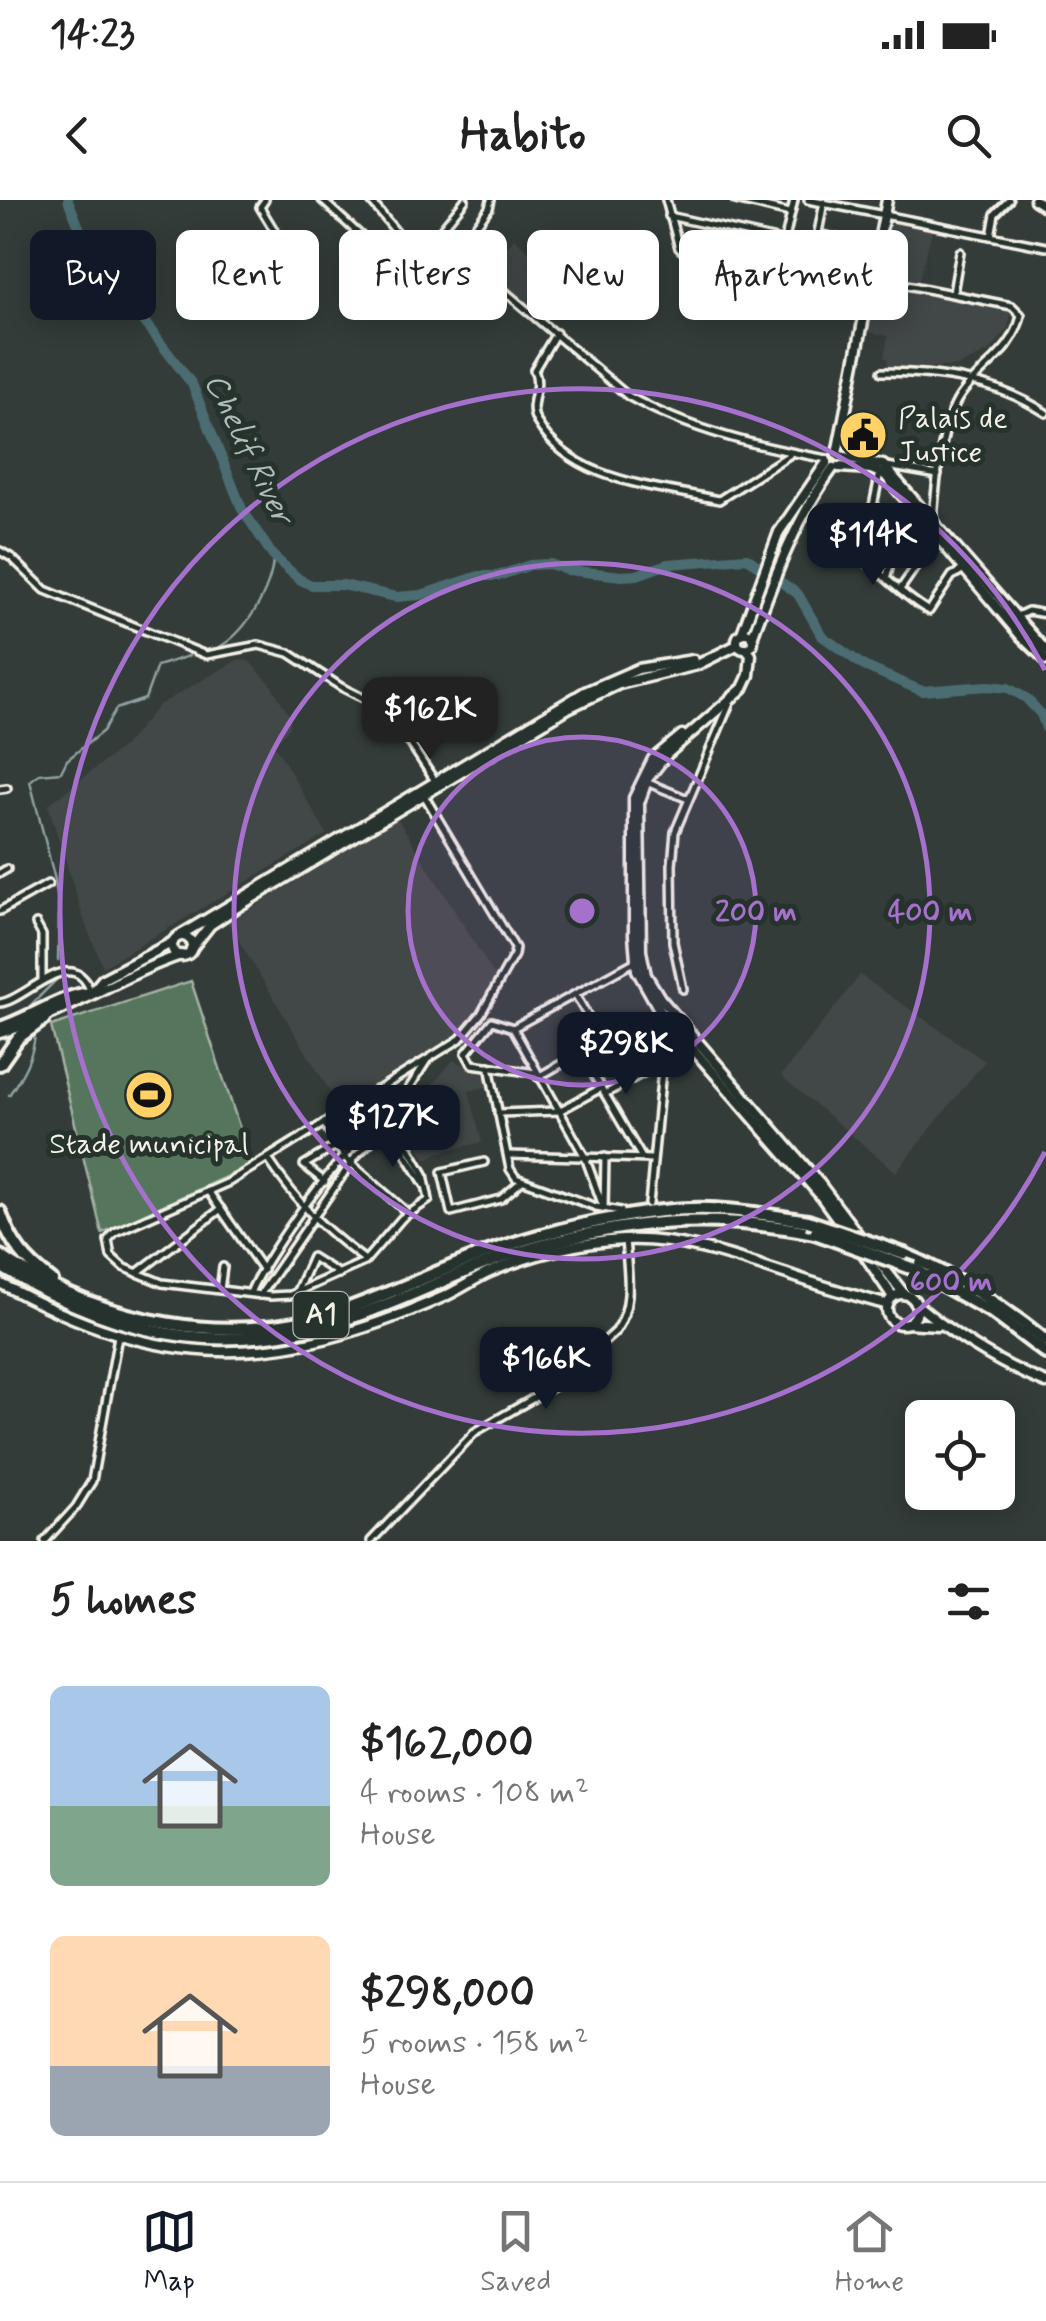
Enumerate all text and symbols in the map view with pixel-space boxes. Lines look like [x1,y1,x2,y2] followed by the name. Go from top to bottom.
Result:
[50,11,135,60] text: 14:23
[460,106,586,165] text: Habito
[50,108,105,163] icon: back
[941,108,996,163] icon: search
[30,230,156,320] chip: Buy
[176,230,319,320] chip: Rent
[339,230,507,320] chip: Filters
[527,230,659,320] chip: New
[679,230,908,320] chip: Apartment
[193,367,304,535] water label: Chelif River
[898,399,1008,472] place label: Palais de Justice
[837,409,889,461] public building icon: Palais de Justice
[803,503,943,588] pin: $114K
[829,514,917,556] text: $114K
[360,677,500,762] pin: $162K
[384,688,476,730] text: $162K
[564,893,600,929] centre of rings
[715,893,797,932] text: 200 m
[888,893,972,932] text: 400 m
[556,1012,696,1097] pin: $298K
[579,1023,673,1065] text: $298K
[123,1069,175,1121] sports icon: Stade municipal
[323,1085,463,1170] pin: $127K
[348,1096,438,1138] text: $127K
[49,1125,249,1164] place label: Stade municipal
[910,1263,992,1302] text: 600 m
[294,1292,348,1338] road number: A1
[476,1327,616,1412] pin: $166K
[502,1338,590,1380] text: $166K
[905,1400,1015,1510] map controls
[905,1400,1015,1510] button: locate
[50,1574,196,1629] text: 5 homes
[941,1574,996,1629] icon: filters
[360,1717,534,1772] text: $162,000
[130,1726,250,1846] icon: home
[360,1772,589,1814] text: 4 rooms · 108 m²
[360,1814,436,1856] text: House
[360,1967,535,2022] text: $298,000
[130,1976,250,2096] icon: home
[360,2022,588,2064] text: 5 rooms · 158 m²
[360,2064,436,2106] text: House
[142,2204,197,2301] tab: Map
[480,2204,551,2301] tab: Saved
[835,2204,904,2301] tab: Home

